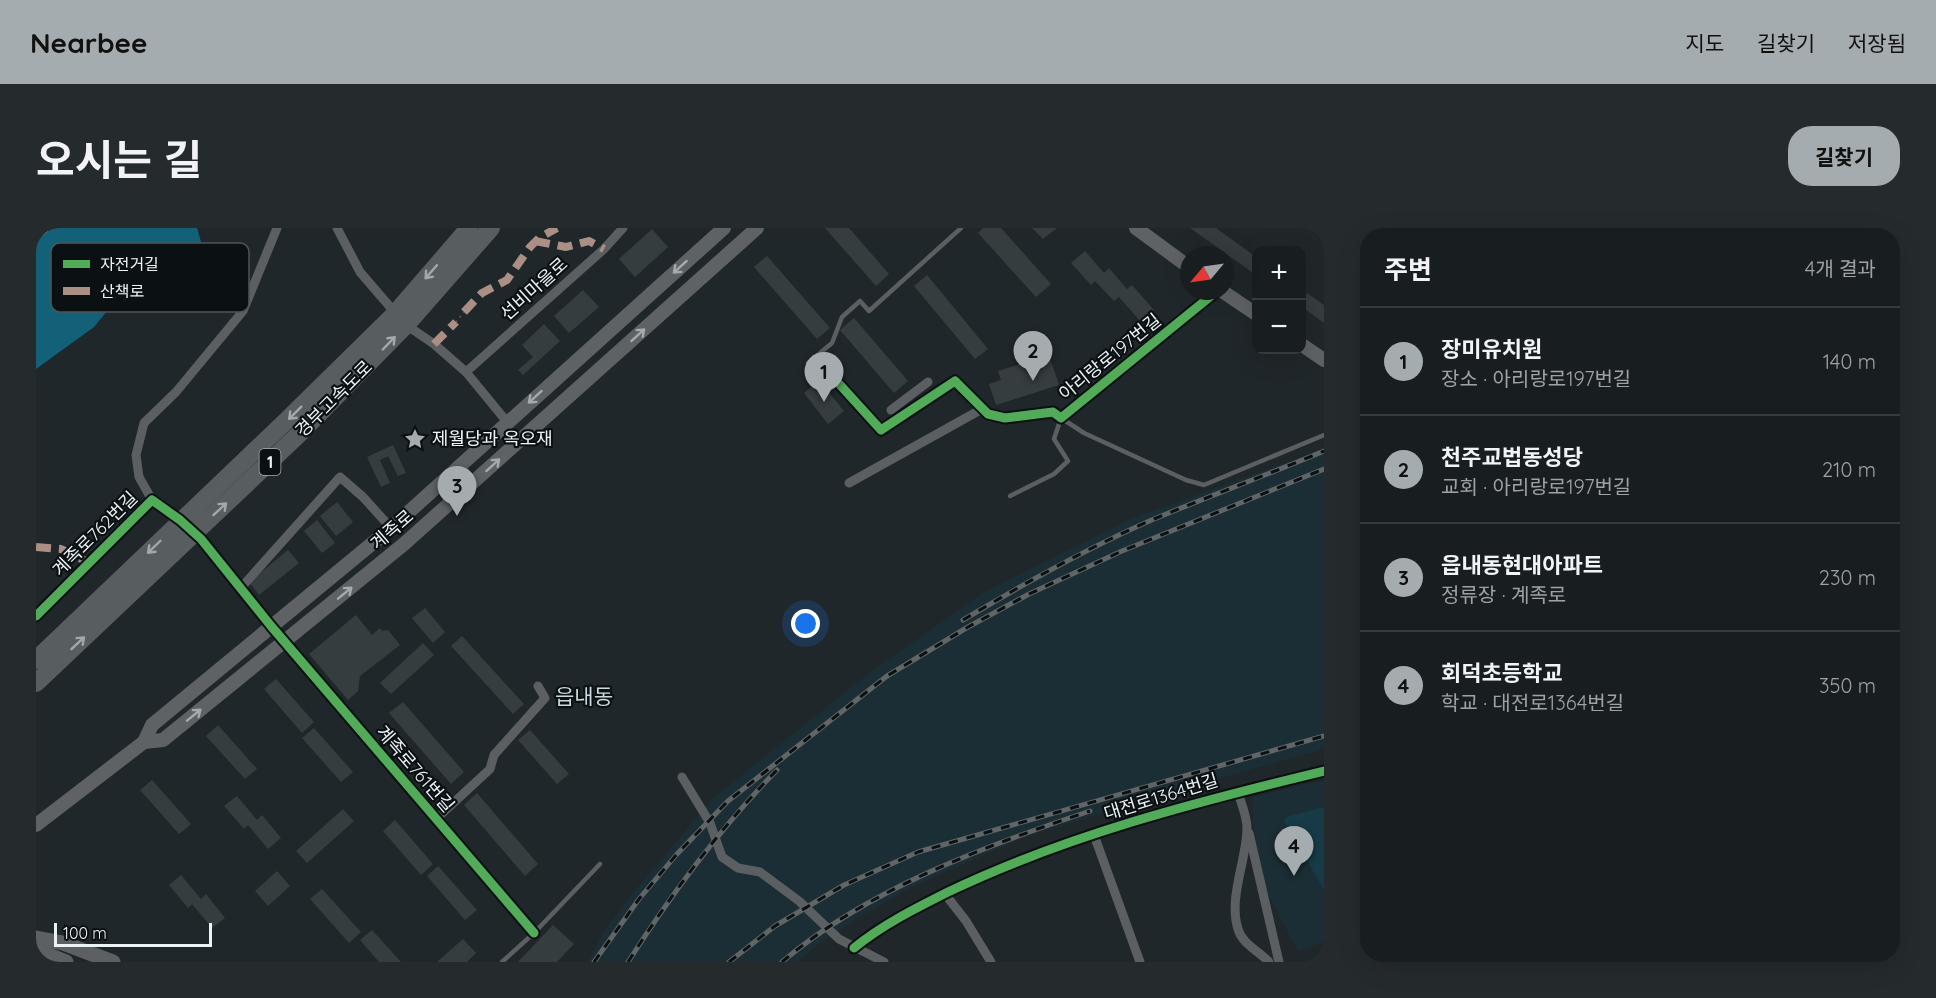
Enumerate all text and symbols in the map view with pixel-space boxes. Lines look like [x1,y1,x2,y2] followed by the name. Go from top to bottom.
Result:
[30,25,148,60] text: Nearbee
[1685,30,1724,56] text: 지도
[1757,30,1815,56] text: 길찾기
[1848,30,1906,56] text: 저장됨
[1788,126,1900,186] button: 길찾기
[36,133,202,186] text: 오시는 길
[51,243,249,312] legend
[1180,246,1234,300] north arrow
[1252,246,1306,354] map controls
[1252,246,1306,300] button: +
[495,252,572,325] street label: 선비마을로
[1384,253,1432,286] text: 주변
[100,254,159,274] text: 자전거길
[1805,256,1876,281] text: 4개 결과
[673,260,688,274] one-way arrow
[424,264,438,279] one-way arrow
[100,281,144,301] text: 산책로
[1252,300,1306,354] button: −
[1054,308,1165,405] street label: 아리랑로197번길
[630,328,645,342] one-way arrow
[1014,332,1052,381] pin: 2
[381,335,396,350] one-way arrow
[1441,335,1542,363] text: 장미유치원
[1400,349,1407,374] text: 1
[1823,349,1876,374] text: 140 m
[804,352,844,402] pin: 1
[290,355,377,442] street label: 경부고속도로
[1441,366,1631,391] text: 장소 · 아리랑로197번길
[528,390,543,404] one-way arrow
[288,405,303,420] one-way arrow
[403,427,427,451] place icon: 제월당과 옥오재
[432,427,553,450] place label: 제월당과 옥오재
[1441,443,1583,471] text: 천주교법동성당
[260,449,280,475] road number: 1
[1398,457,1409,482] text: 2
[1822,457,1876,482] text: 210 m
[485,458,500,472] one-way arrow
[438,466,476,516] pin: 3
[1441,474,1631,499] text: 교회 · 아리랑로197번길
[47,486,142,581] street label: 계족로762번길
[212,502,227,516] one-way arrow
[365,505,418,555] street label: 계족로
[147,540,162,554] one-way arrow
[1441,551,1603,579] text: 읍내동현대아파트
[1398,565,1409,590] text: 3
[1819,565,1876,590] text: 230 m
[1441,582,1566,607] text: 정류장 · 계족로
[337,586,353,599] one-way arrow
[791,609,820,638] your location
[71,636,86,650] one-way arrow
[1441,659,1562,687] text: 회덕초등학교
[1398,673,1409,698] text: 4
[1819,673,1876,698] text: 350 m
[555,683,613,709] district label: 읍내동
[1441,690,1624,715] text: 학교 · 대전로1364번길
[186,709,202,722] one-way arrow
[371,720,459,817] street label: 계족로761번길
[1101,768,1221,825] street label: 대전로1364번길
[1274,826,1314,876] pin: 4
[54,920,212,948] scale bar
[63,923,107,943] text: 100 m

